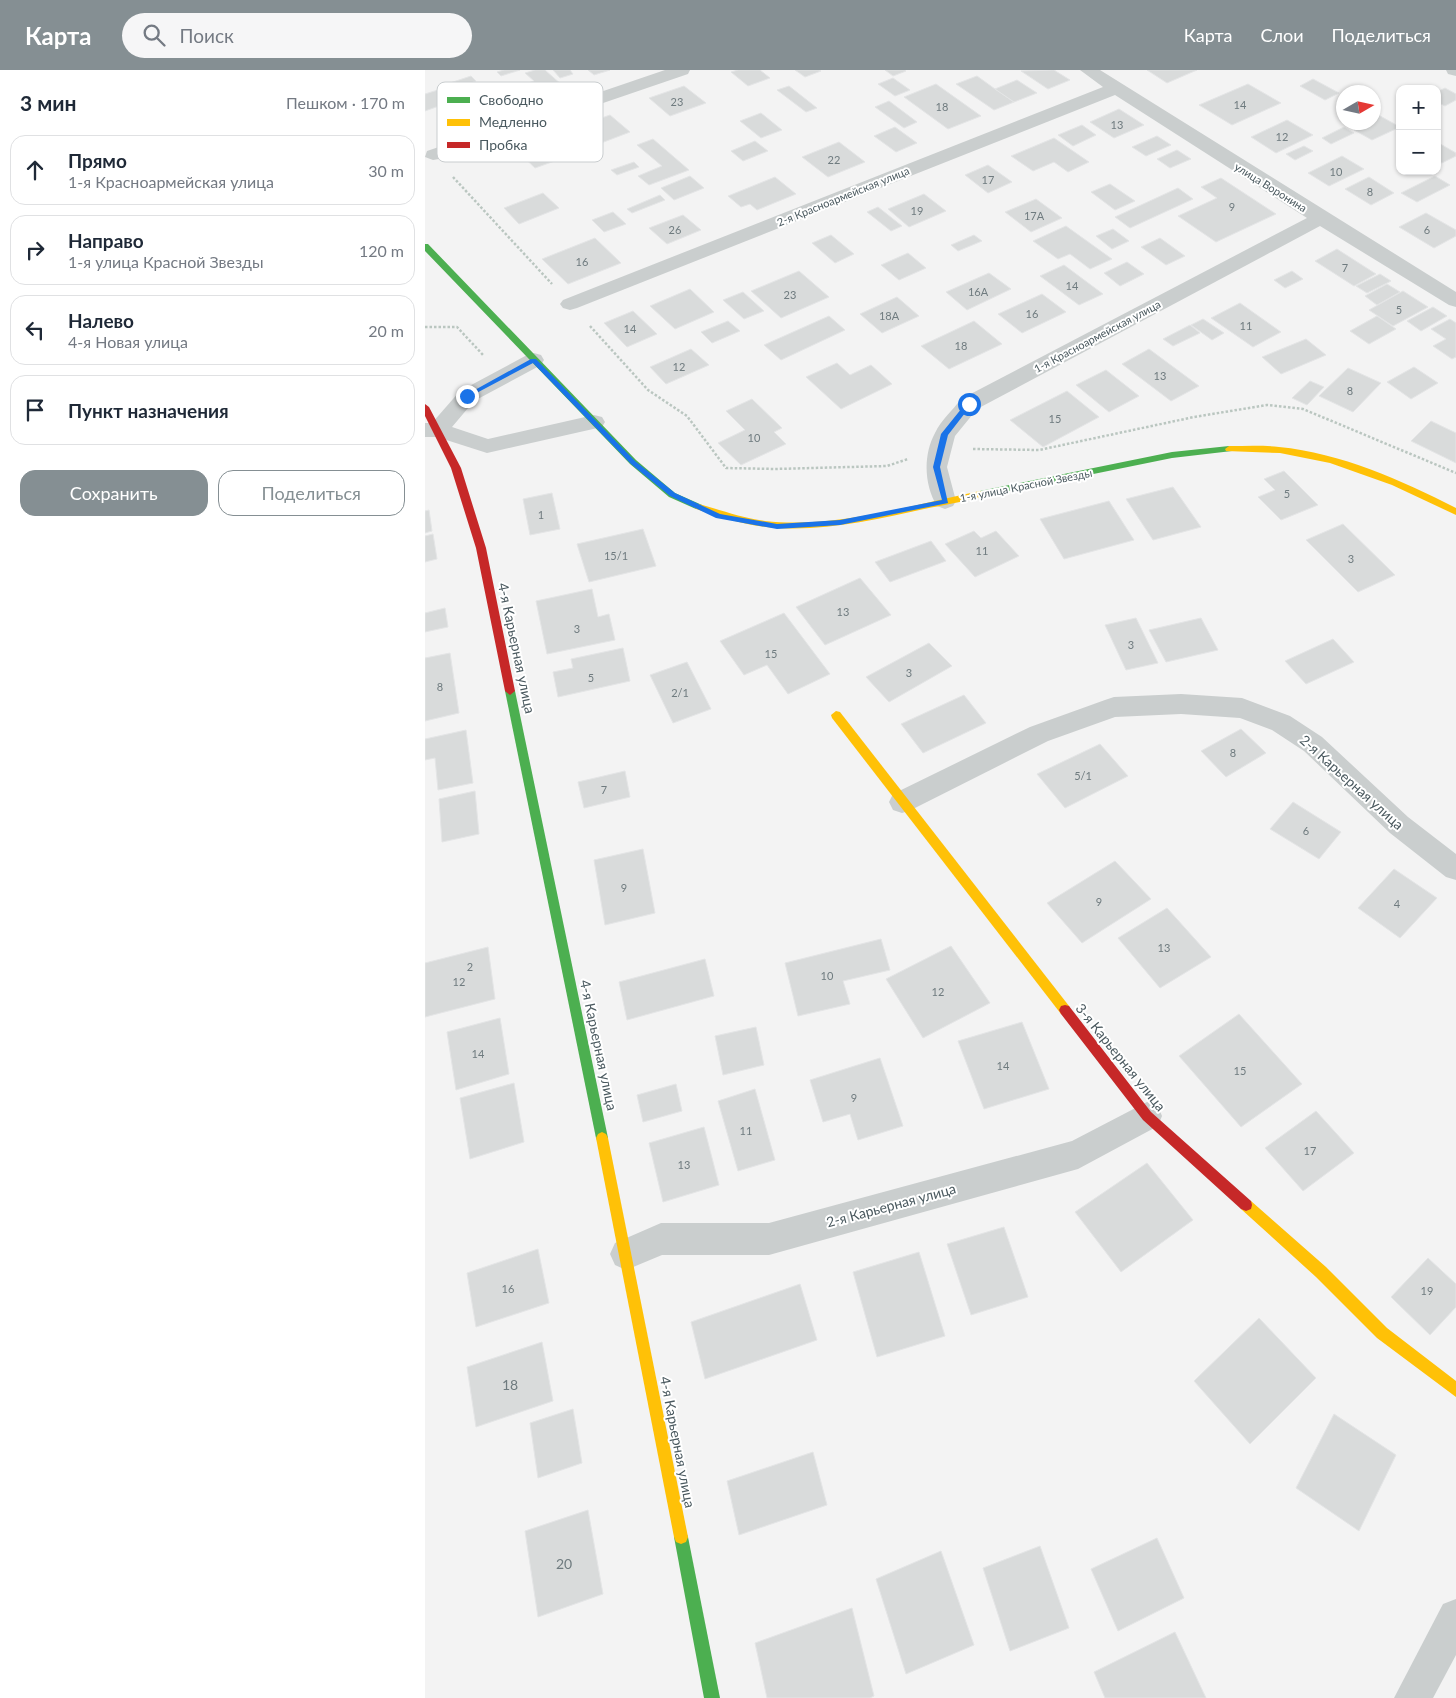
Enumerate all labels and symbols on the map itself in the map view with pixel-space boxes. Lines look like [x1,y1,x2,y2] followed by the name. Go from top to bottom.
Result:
[437,82,603,162] legend
[1336,85,1381,130] north arrow
[479,91,544,108] text: Свободно
[671,95,683,108] house number: 23
[1234,98,1247,111] house number: 14
[936,100,948,113] house number: 18
[479,113,547,130] text: Медленно
[1111,118,1123,131] house number: 13
[1276,130,1288,143] house number: 12
[479,136,527,153] text: Пробка
[828,153,840,166] house number: 22
[1232,160,1310,214] street label: улица Воронина
[775,163,911,229] street label: 2-я Красноармейская улица
[1330,165,1343,178] house number: 10
[982,173,994,186] house number: 17
[1367,185,1373,198] house number: 8
[1229,200,1235,213] house number: 9
[911,204,923,217] house number: 19
[1024,209,1045,222] house number: 17А
[669,223,681,236] house number: 26
[1424,223,1430,236] house number: 6
[576,255,588,268] house number: 16
[1342,261,1348,274] house number: 7
[1066,279,1079,292] house number: 14
[968,285,989,298] house number: 16А
[784,288,796,301] house number: 23
[1031,297,1163,375] street label: 1-я Красноармейская улица
[1396,303,1402,316] house number: 5
[1026,307,1038,320] house number: 16
[879,309,900,322] house number: 18А
[1240,319,1252,332] house number: 11
[624,322,637,335] house number: 14
[955,339,967,352] house number: 18
[673,360,685,373] house number: 12
[1154,369,1166,382] house number: 13
[1347,384,1353,397] house number: 8
[456,385,479,408] route end
[958,393,981,416] route start
[1049,412,1061,425] house number: 15
[748,431,761,444] house number: 10
[959,466,1093,504] street label: 1-я улица Красной Звезды
[1284,487,1290,500] house number: 5
[538,508,544,521] house number: 1
[976,544,988,557] house number: 11
[604,549,628,562] house number: 15/1
[1348,552,1354,565] house number: 3
[495,581,539,715] street label: 4-я Карьерная улица
[837,605,849,618] house number: 13
[574,622,580,635] house number: 3
[1128,638,1134,651] house number: 3
[765,647,777,660] house number: 15
[906,666,912,679] house number: 3
[588,671,594,684] house number: 5
[437,680,443,693] house number: 8
[671,686,689,699] house number: 2/1
[1297,731,1407,833] street label: 2-я Карьерная улица
[1230,746,1236,759] house number: 8
[1074,769,1092,782] house number: 5/1
[601,783,607,796] house number: 7
[1303,824,1309,837] house number: 6
[621,881,627,894] house number: 9
[1096,895,1102,908] house number: 9
[1394,897,1401,910] house number: 4
[1158,941,1170,954] house number: 13
[467,960,473,973] house number: 2
[821,969,834,982] house number: 10
[453,975,465,988] house number: 12
[577,978,621,1112] street label: 4-я Карьерная улица
[932,985,944,998] house number: 12
[1072,1000,1170,1114] street label: 3-я Карьерная улица
[472,1047,485,1060] house number: 14
[997,1059,1010,1072] house number: 14
[1234,1064,1246,1077] house number: 15
[851,1091,857,1104] house number: 9
[740,1124,752,1137] house number: 11
[1304,1144,1316,1157] house number: 17
[678,1158,690,1171] house number: 13
[824,1180,958,1230] street label: 2-я Карьерная улица
[502,1282,514,1295] house number: 16
[1421,1284,1433,1297] house number: 19
[657,1375,699,1509] street label: 4-я Карьерная улица
[502,1376,518,1393] house number: 18
[556,1555,572,1572] house number: 20

